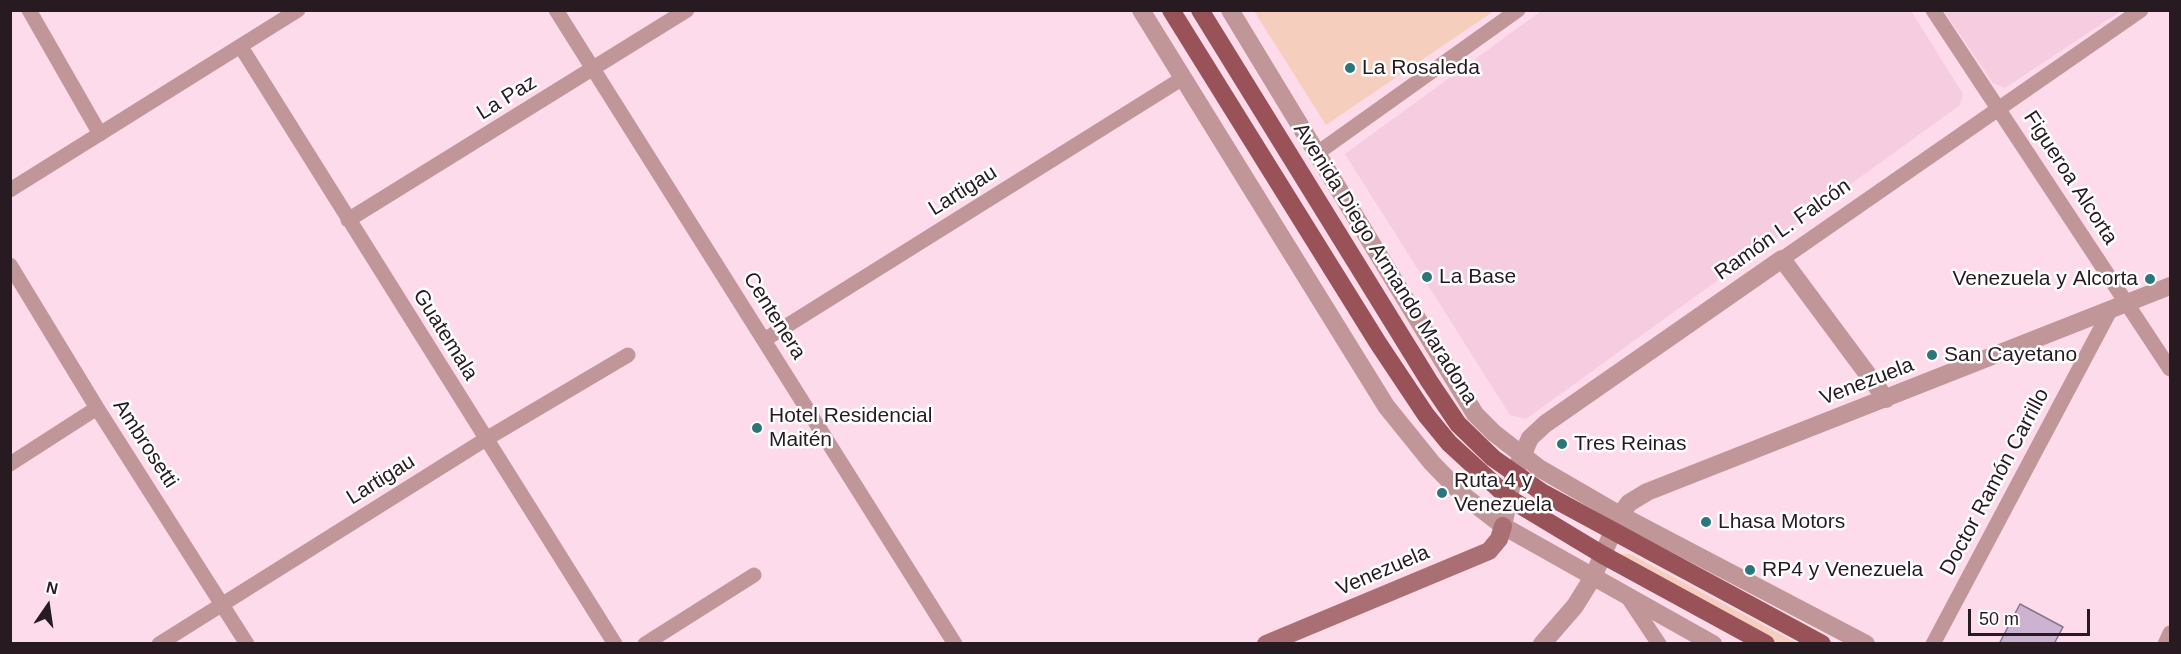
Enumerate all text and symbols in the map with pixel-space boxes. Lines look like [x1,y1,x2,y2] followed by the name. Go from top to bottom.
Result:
[1362,55,1480,81] place label: La Rosaleda
[1343,61,1357,75] marker: La Rosaleda
[473,70,541,126] street label: La Paz
[2017,107,2123,249] street label: Figueroa Alcorta
[1287,118,1483,410] street label: Avenida Diego Armando Maradona
[924,160,1002,222] street label: Lartigau
[1710,174,1856,286] street label: Ramón L. Falcón
[1439,264,1516,290] place label: La Base
[1952,266,2138,292] place label: Venezuela y Alcorta
[737,268,811,364] street label: Centenera
[1420,270,1434,284] marker: La Base
[2143,272,2157,286] marker: Venezuela y Alcorta
[407,285,483,385] street label: Guatemala
[1944,342,2077,368] place label: San Cayetano
[1925,348,1939,362] marker: San Cayetano
[1817,353,1917,411] street label: Venezuela
[1935,384,2055,580] street label: Doctor Ramón Carrillo
[107,395,183,493] street label: Ambrosetti
[769,403,932,453] place label: Hotel Residencial Maitén
[750,421,764,435] marker: Hotel Residencial Maitén
[1574,431,1686,457] place label: Tres Reinas
[1555,437,1569,451] marker: Tres Reinas
[342,449,420,511] street label: Lartigau
[1454,468,1552,518] place label: Ruta 4 y Venezuela
[1435,486,1449,500] marker: Ruta 4 y Venezuela
[1718,509,1845,535] place label: Lhasa Motors
[1699,515,1713,529] marker: Lhasa Motors
[1333,540,1433,602] street label: Venezuela
[1762,557,1923,583] place label: RP4 y Venezuela
[1743,563,1757,577] marker: RP4 y Venezuela
[18,576,78,636] north arrow
[45,578,60,598] text: N
[1971,597,2092,635] scale bar
[1979,609,2019,629] text: 50 m

